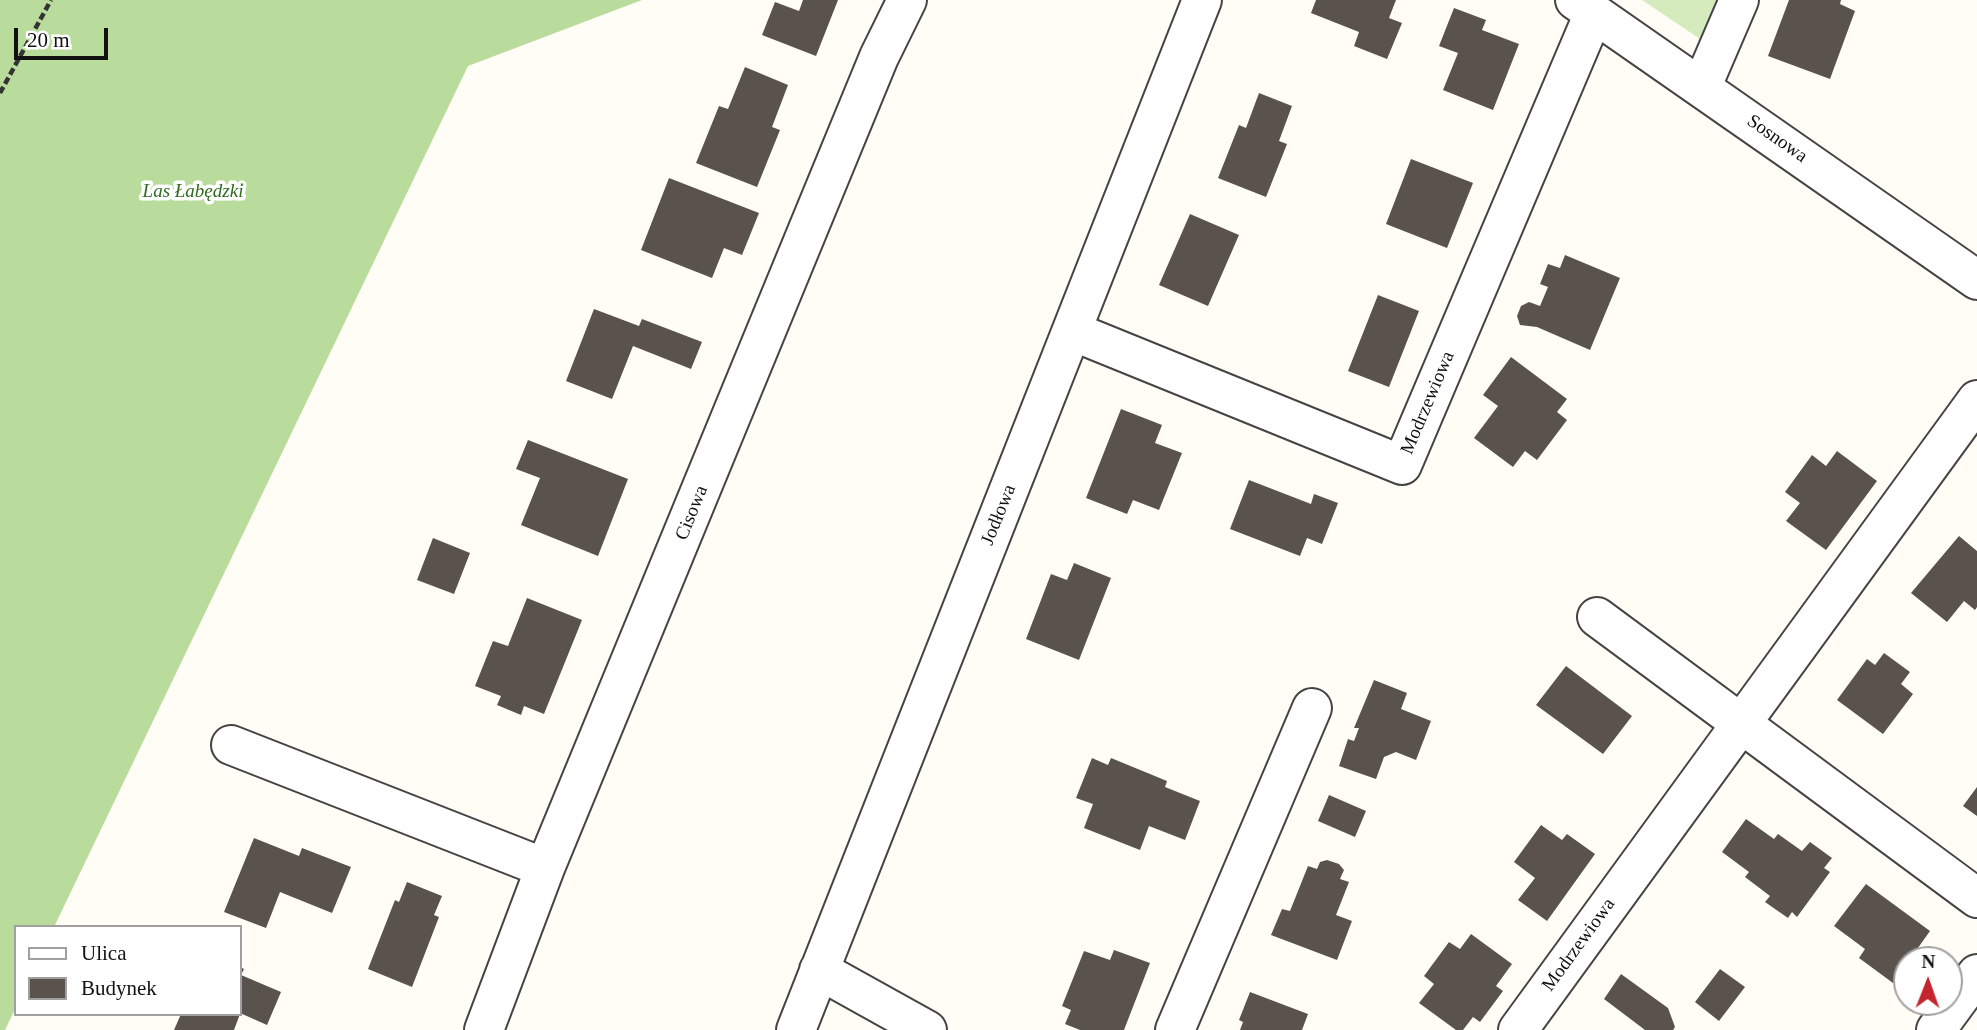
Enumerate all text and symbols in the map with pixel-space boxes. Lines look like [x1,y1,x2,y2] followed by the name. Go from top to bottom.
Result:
[18,14,112,58] scale bar
[27,28,70,52] text: 20 m
[1742,110,1812,168] street label: Sosnowa
[143,181,243,203] park label: Las Łabędzki
[1396,348,1460,458] street label: Modrzewiowa
[977,481,1021,549] street label: Jodłowa
[671,482,713,544] street label: Cisowa
[1538,894,1620,996] street label: Modrzewiowa
[14,925,242,1016] legend
[81,941,126,965] text: Ulica
[1893,946,1963,1016] north arrow
[1921,951,1935,972] text: N
[81,976,157,1000] text: Budynek

